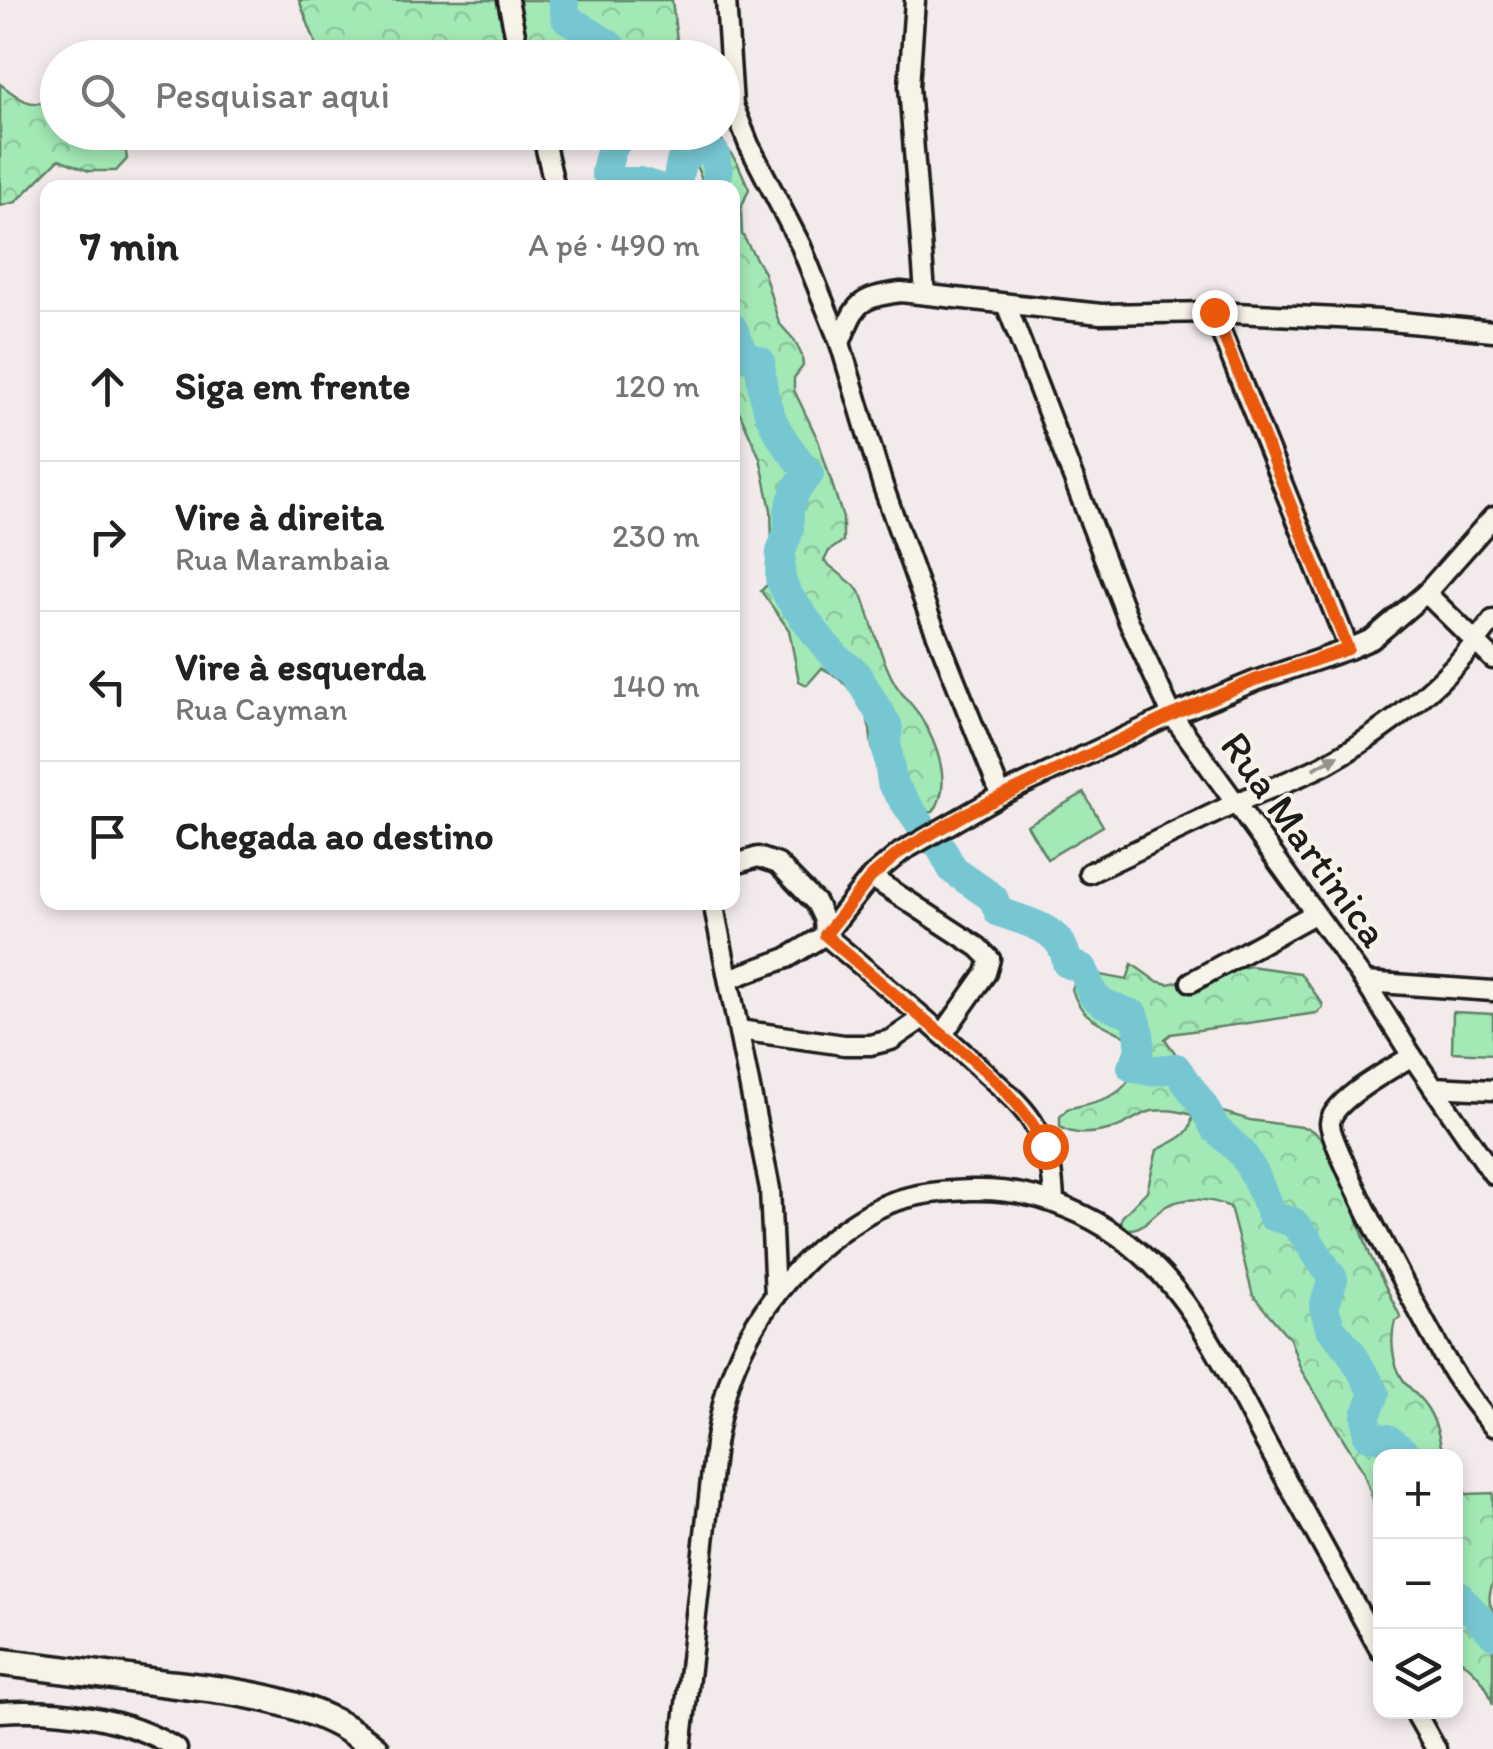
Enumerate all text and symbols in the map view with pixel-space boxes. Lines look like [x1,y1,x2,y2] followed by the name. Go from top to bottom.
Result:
[40,40,740,150] search box
[75,68,130,123] icon: search
[155,72,390,118] text: Pesquisar aqui
[80,220,179,271] text: 7 min
[528,226,700,264] text: A pé · 490 m
[1192,290,1238,336] route end
[80,359,135,414] icon: ahead
[175,363,411,409] text: Siga em frente
[614,367,700,405] text: 120 m
[175,494,384,540] text: Vire à direita
[80,509,135,564] icon: right
[612,517,700,555] text: 230 m
[175,540,390,578] text: Rua Marambaia
[175,644,426,690] text: Vire à esquerda
[80,659,135,714] icon: left
[612,667,700,705] text: 140 m
[175,690,348,728] text: Rua Cayman
[1210,721,1400,957] street label: Rua Martinica
[1312,754,1341,771] one-way arrow
[80,809,135,864] icon: arrive
[175,813,494,859] text: Chegada ao destino
[1023,1124,1069,1170] route start
[1373,1449,1463,1719] map controls
[1373,1449,1463,1539] button: +
[1373,1539,1463,1629] button: −
[1373,1629,1463,1719] button: layers

